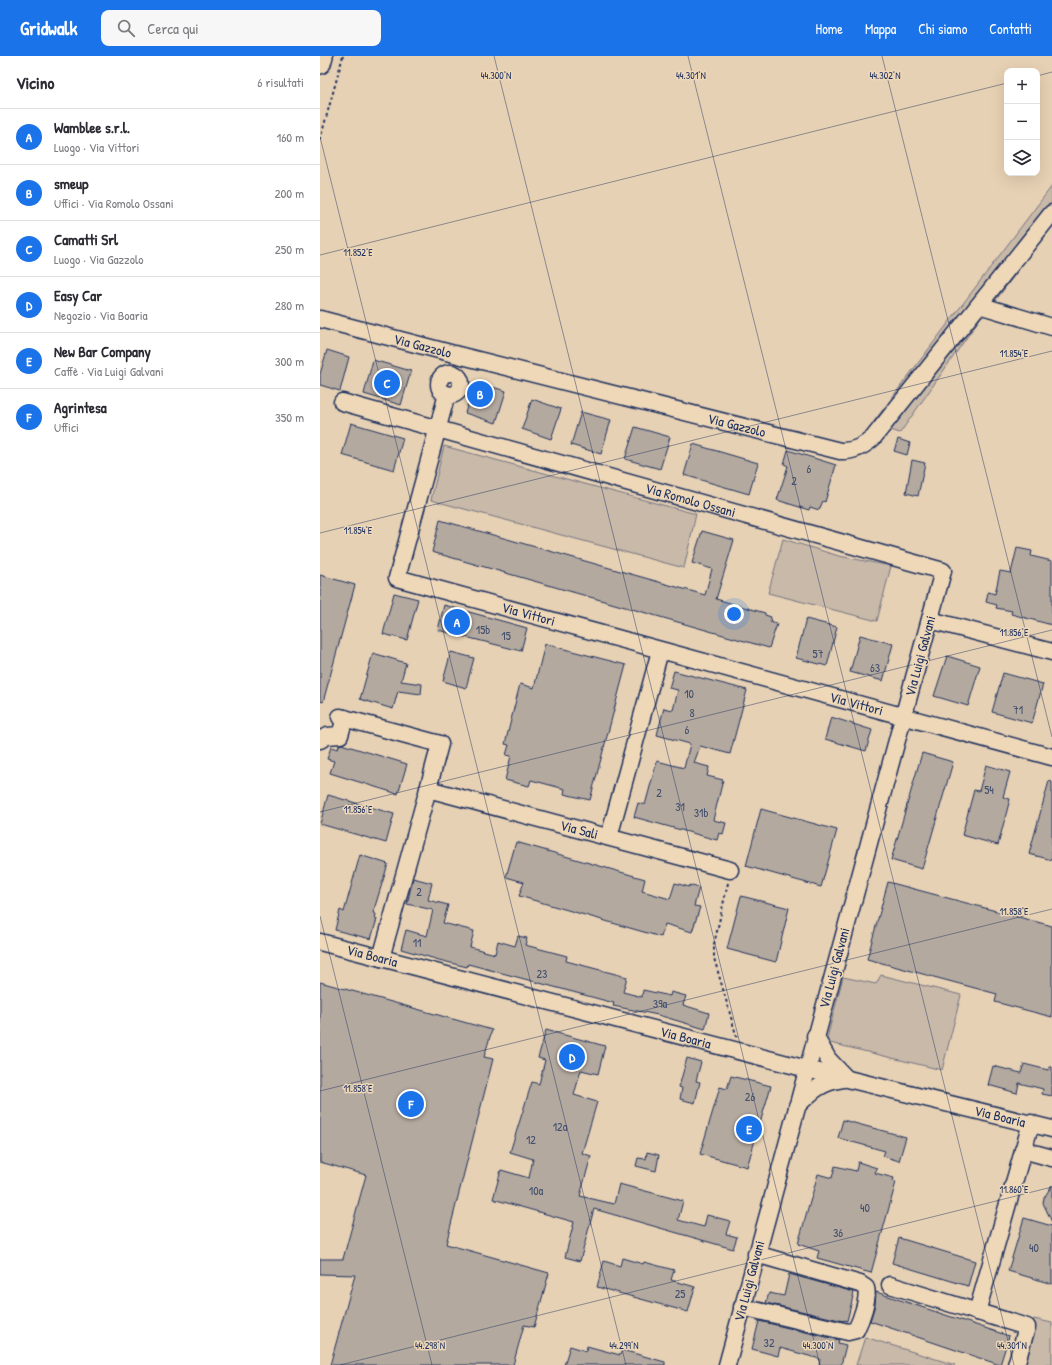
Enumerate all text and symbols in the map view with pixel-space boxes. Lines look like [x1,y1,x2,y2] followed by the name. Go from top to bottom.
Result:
[101,10,381,46] search box
[20,15,77,41] text: Gridwalk
[115,17,137,39] icon: search
[147,18,199,39] text: Cerca qui
[816,19,843,38] text: Home
[865,19,896,38] text: Mappa
[918,19,967,38] text: Chi siamo
[989,19,1032,38] text: Contatti
[1004,68,1040,176] map controls
[1004,68,1040,104] button: +
[481,69,511,82] text: 44.300°N
[676,69,706,82] text: 44.301°N
[870,69,900,82] text: 44.302°N
[16,71,54,94] text: Vicino
[257,73,304,91] text: 6 risultati
[1004,104,1040,140] button: −
[54,117,130,138] text: Wamblee s.r.l.
[26,128,32,146] text: A
[276,128,304,146] text: 160 m
[54,138,140,156] text: Luogo · Via Vittori
[1004,140,1040,176] button: layers
[54,173,88,194] text: smeup
[26,184,32,202] text: B
[274,184,304,202] text: 200 m
[54,194,174,212] text: Uffici · Via Romolo Ossani
[54,229,118,250] text: Camatti Srl
[25,240,33,258] text: C
[275,240,304,258] text: 250 m
[343,246,373,259] text: 11.852°E
[54,250,144,268] text: Luogo · Via Gazzolo
[54,285,102,306] text: Easy Car
[26,296,32,314] text: D
[275,296,304,314] text: 280 m
[54,306,148,324] text: Negozio · Via Boaria
[392,329,454,362] street label: Via Gazzolo
[54,341,151,362] text: New Bar Company
[1000,347,1029,360] text: 11.854°E
[26,352,32,370] text: E
[275,352,304,370] text: 300 m
[54,362,164,380] text: Caffè · Via Luigi Galvani
[374,368,400,398] pin: C
[467,379,493,409] pin: B
[54,397,107,418] text: Agrintesa
[27,408,31,426] text: F
[275,408,304,426] text: 350 m
[706,408,768,441] street label: Via Gazzolo
[54,418,79,436] text: Uffici
[807,460,812,477] house number: 6
[791,472,797,489] house number: 2
[643,478,738,521] street label: Via Romolo Ossani
[344,524,373,537] text: 11.854°E
[500,597,557,630] street label: Via Vittori
[724,604,744,624] your location
[444,607,470,637] pin: A
[900,613,940,699] street label: Via Luigi Galvani
[476,621,490,638] house number: 15b
[1000,626,1029,639] text: 11.856°E
[501,627,511,644] house number: 15
[812,645,824,662] house number: 57
[870,659,880,676] house number: 63
[684,685,694,702] house number: 10
[828,687,885,719] street label: Via Vittori
[1013,701,1023,718] house number: 71
[689,704,695,721] house number: 8
[685,721,690,738] house number: 6
[984,781,994,798] house number: 54
[656,784,662,801] house number: 2
[675,798,685,815] house number: 31
[344,803,373,816] text: 11.856°E
[694,804,708,821] house number: 31b
[558,815,600,843] street label: Via Sali
[416,883,422,900] house number: 2
[999,905,1029,918] text: 11.858°E
[814,925,854,1011] street label: Via Luigi Galvani
[413,934,421,951] house number: 11
[345,939,400,971] street label: Via Boaria
[537,965,548,982] house number: 23
[653,995,668,1012] house number: 39a
[658,1021,714,1053] street label: Via Boaria
[559,1042,585,1072] pin: D
[343,1082,373,1095] text: 11.858°E
[745,1088,755,1105] house number: 26
[398,1089,424,1119] pin: F
[973,1100,1028,1131] street label: Via Boaria
[736,1114,762,1144] pin: E
[553,1118,568,1135] house number: 12a
[526,1131,536,1148] house number: 12
[529,1182,544,1199] house number: 10a
[1000,1183,1029,1196] text: 11.860°E
[860,1199,870,1216] house number: 40
[833,1224,843,1241] house number: 36
[729,1238,769,1324] street label: Via Luigi Galvani
[1029,1239,1039,1256] house number: 40
[675,1285,685,1302] house number: 25
[764,1334,775,1351] house number: 32
[415,1339,445,1352] text: 44.298°N
[609,1339,639,1352] text: 44.299°N
[803,1339,833,1352] text: 44.300°N
[997,1339,1027,1352] text: 44.301°N

